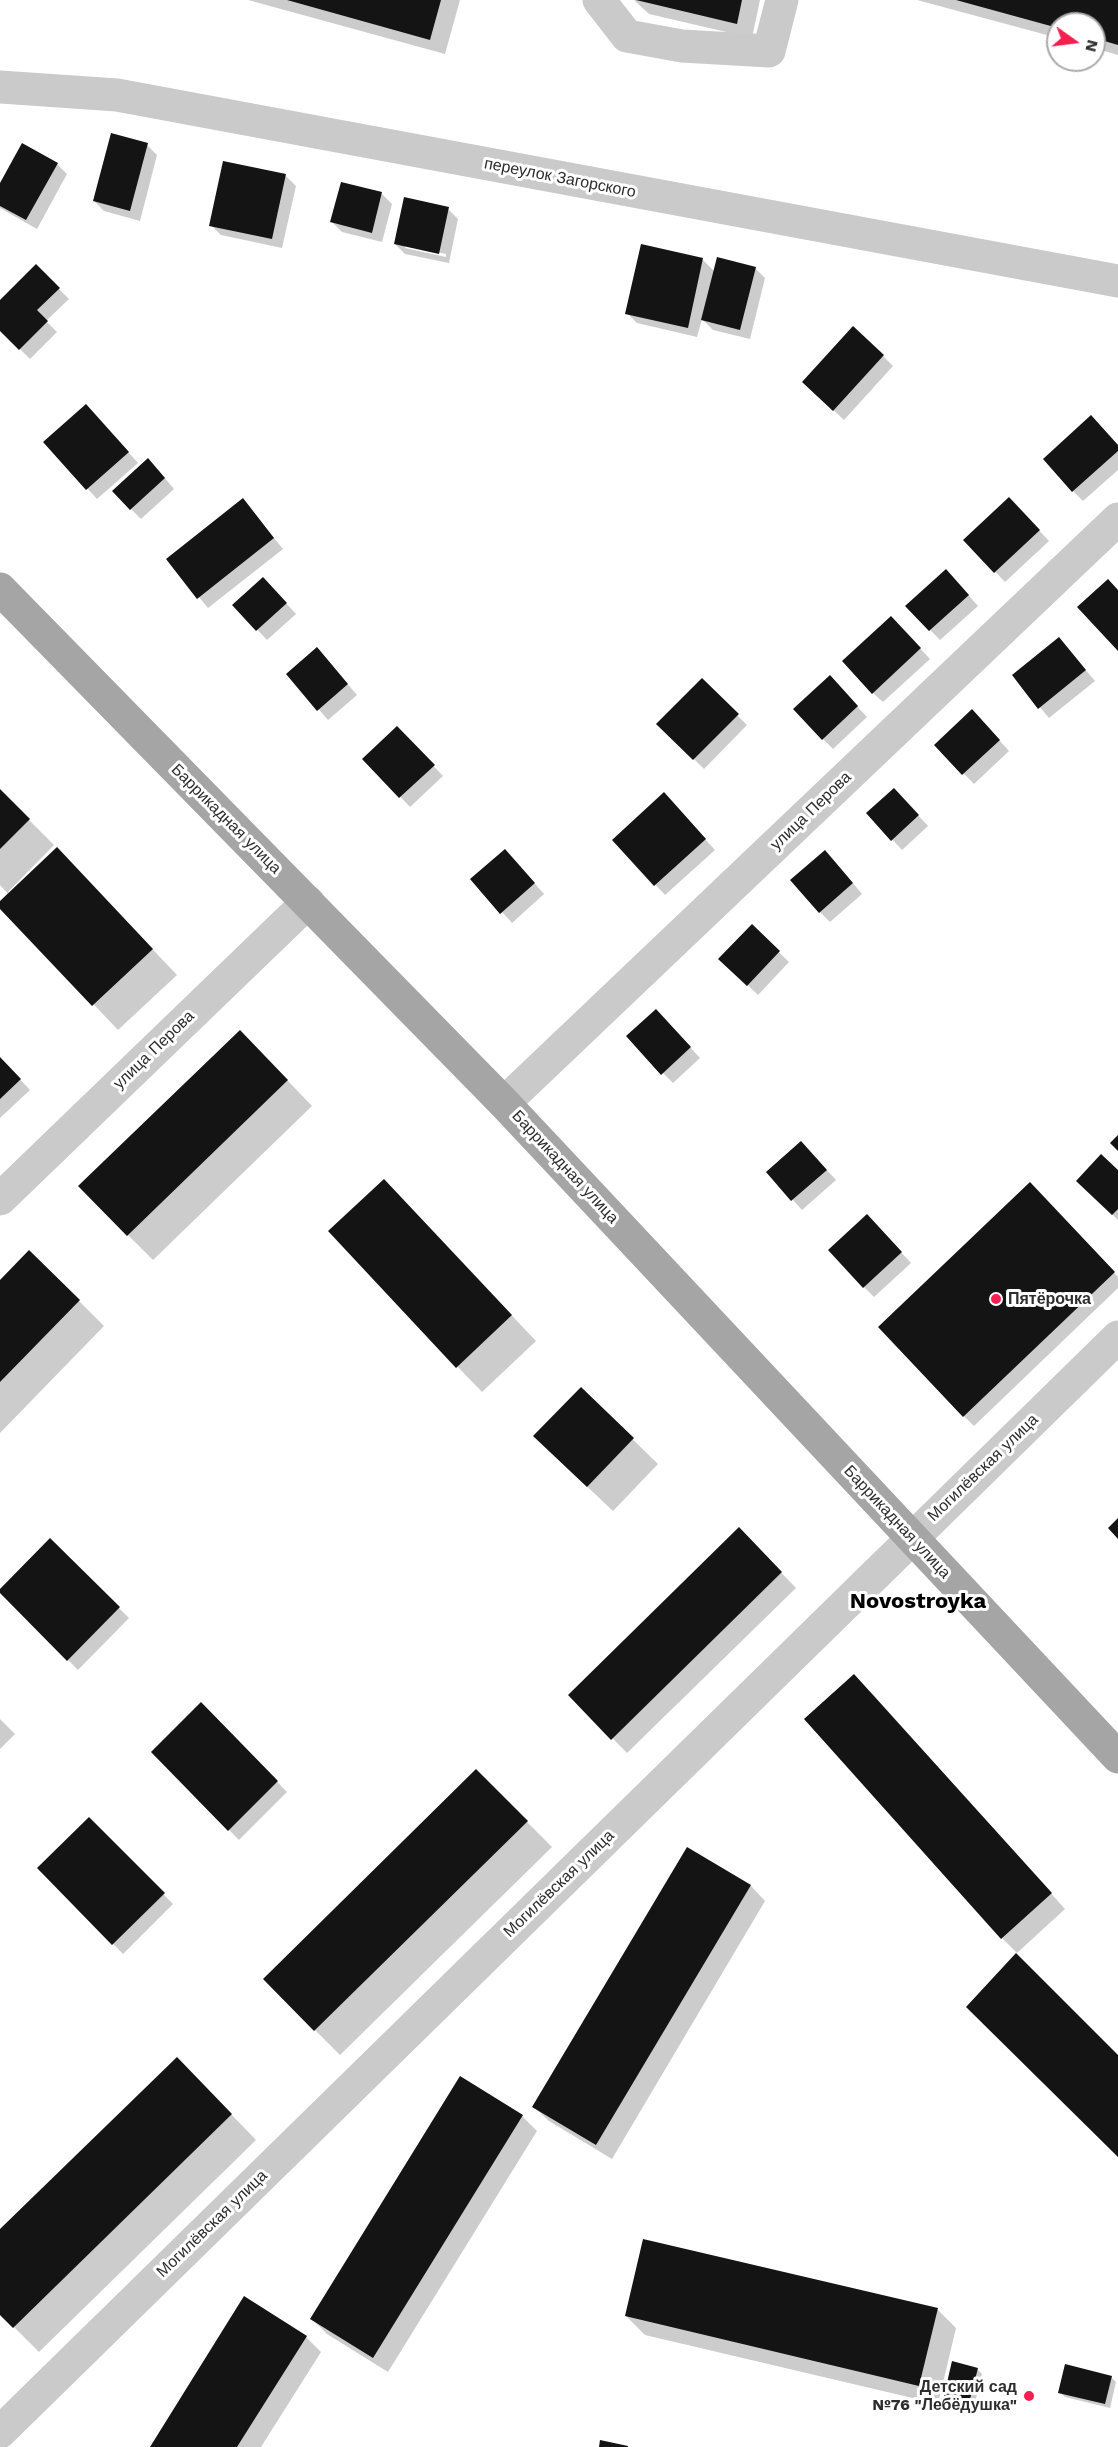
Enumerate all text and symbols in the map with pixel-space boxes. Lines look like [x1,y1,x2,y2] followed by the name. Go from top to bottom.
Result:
[1046,12,1106,72] north arrow
[1081,38,1103,54] text: N
[483,154,637,202] street label: переулок Загорского
[167,760,285,878] street label: Баррикадная улица
[767,768,855,854] street label: улица Перова
[110,1007,198,1093] street label: улица Перова
[508,1106,622,1228] street label: Баррикадная улица
[1008,1289,1091,1309] place label: Пятёрочка
[989,1292,1003,1306] marker: Пятёрочка
[924,1410,1042,1526] street label: Могилёвская улица
[840,1461,954,1583] street label: Баррикадная улица
[850,1589,986,1615] district label: Novostroyka
[500,1826,618,1942] street label: Могилёвская улица
[153,2166,271,2282] street label: Могилёвская улица
[872,2377,1017,2415] place label: Детский сад №76 "Лебёдушка"
[1022,2389,1036,2403] marker: Детский сад №76 "Лебёдушка"

